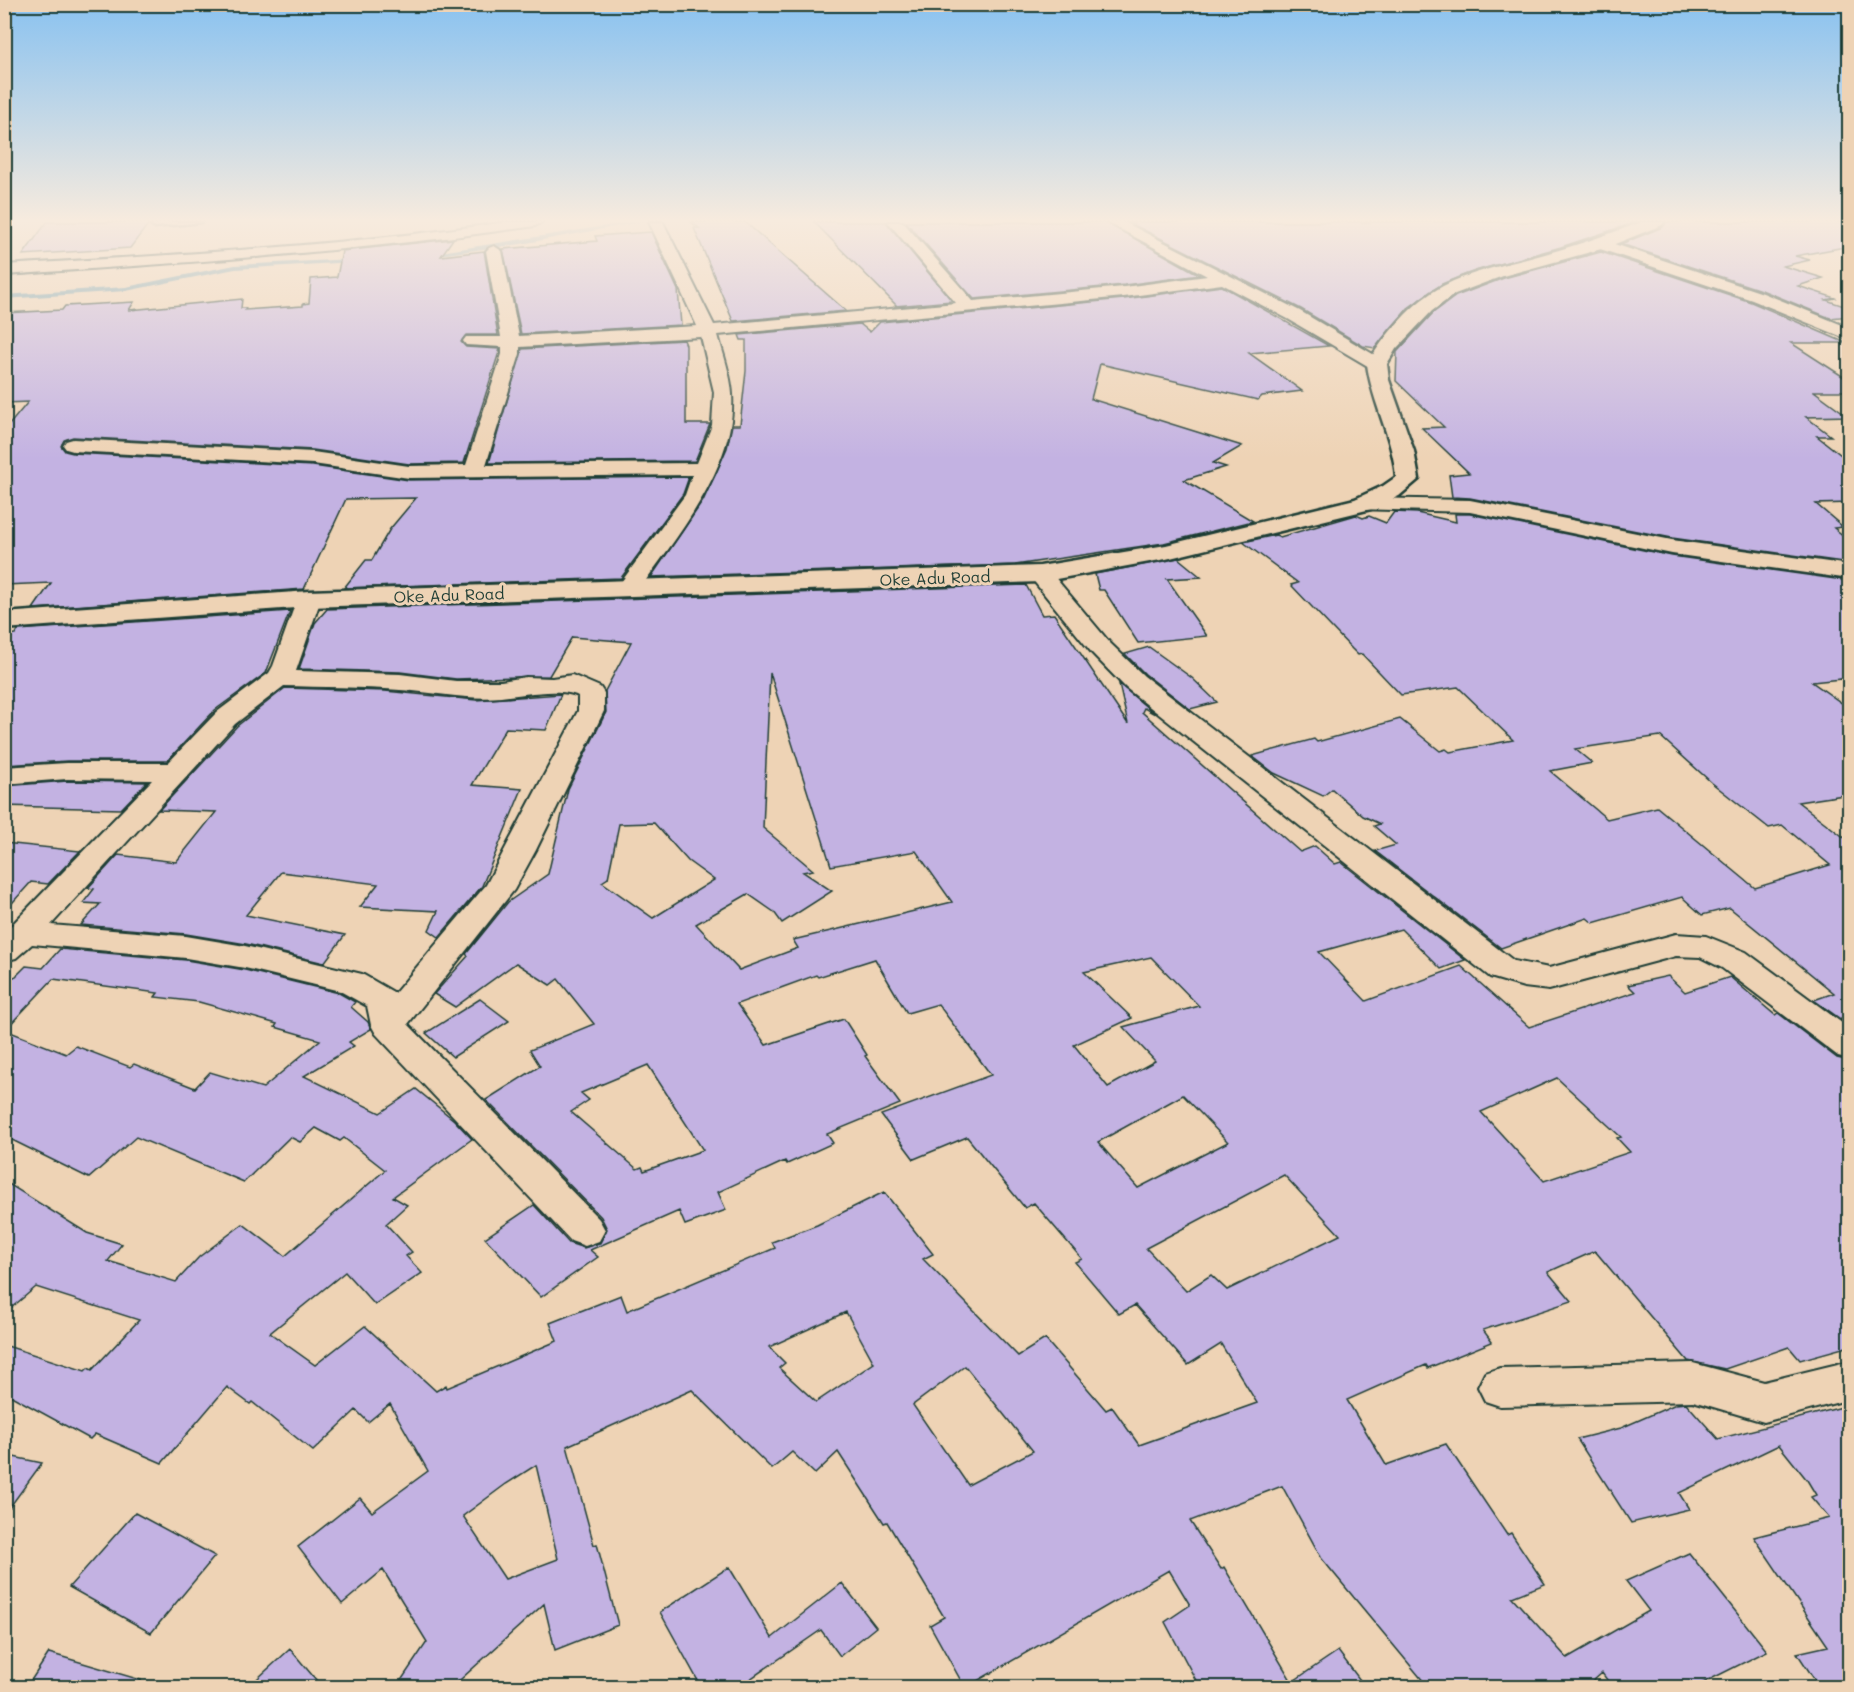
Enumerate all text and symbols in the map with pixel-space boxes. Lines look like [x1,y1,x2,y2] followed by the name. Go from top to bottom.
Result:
[879,565,991,590] street label: Oke Adu Road
[393,582,505,607] street label: Oke Adu Road

